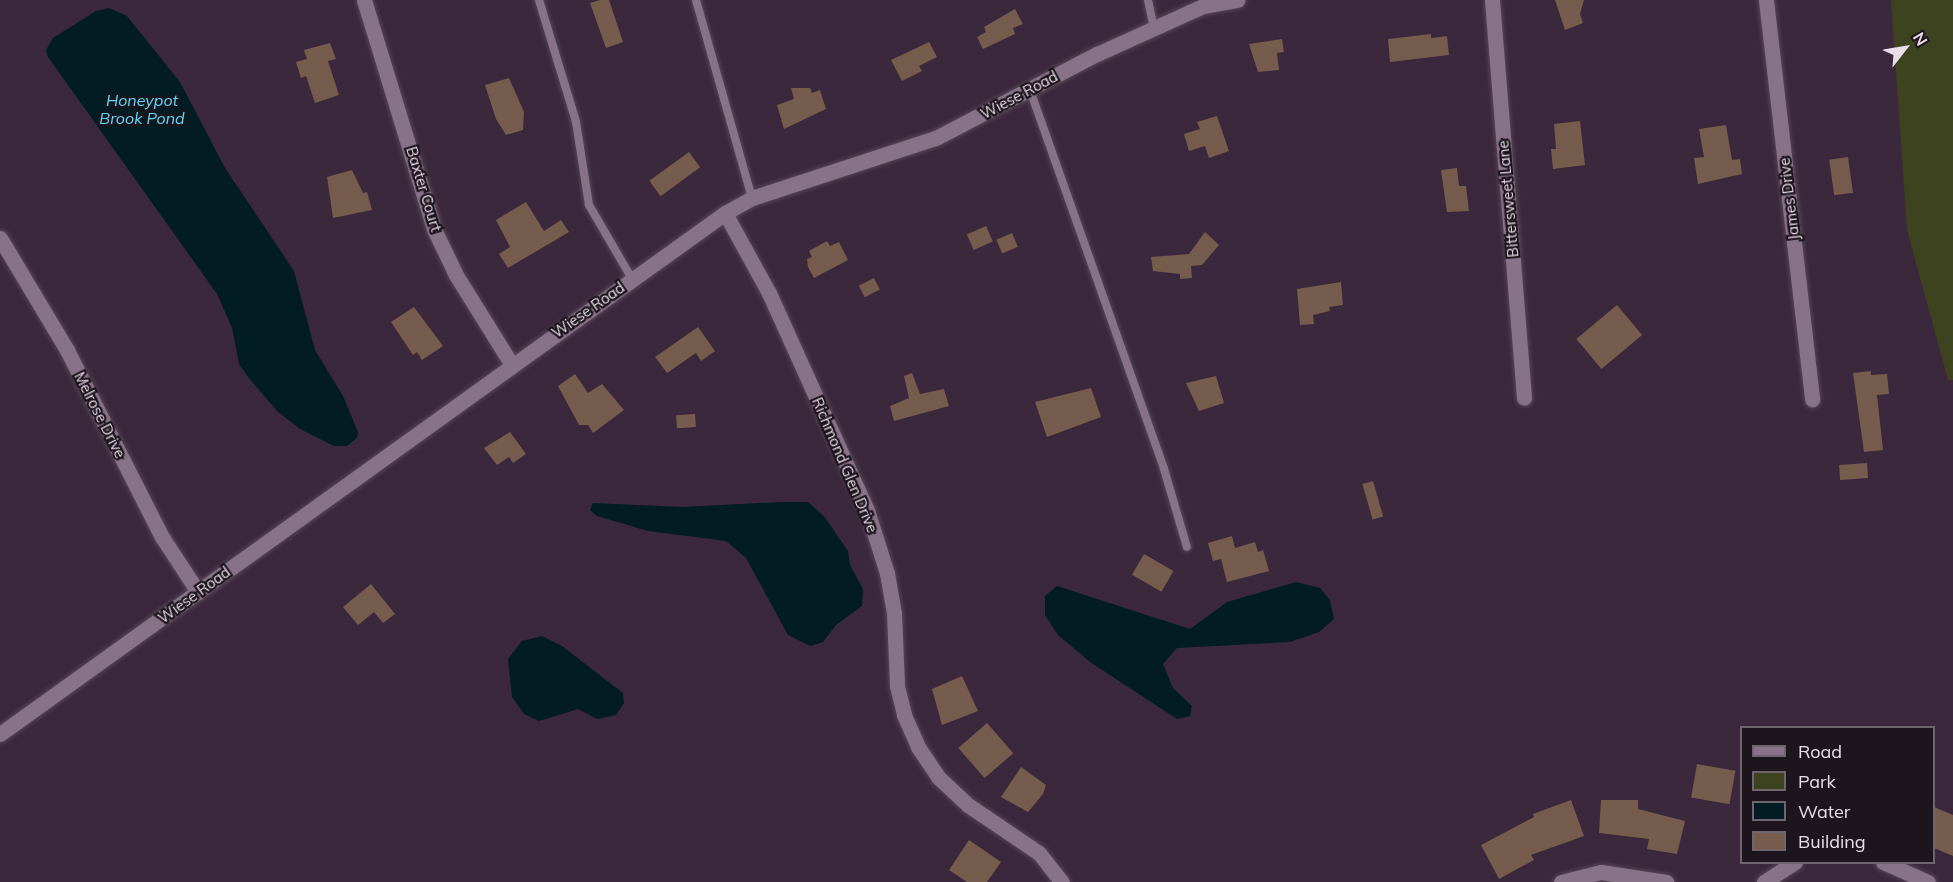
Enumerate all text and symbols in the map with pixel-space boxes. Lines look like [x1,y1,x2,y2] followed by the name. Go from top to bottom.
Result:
[1875,18,1935,78] north arrow
[1909,28,1932,49] text: N
[977,67,1061,123] street label: Wiese Road
[99,90,185,128] water label: Honeypot Brook Pond
[1494,140,1522,258] street label: Bittersweet Lane
[403,144,445,234] street label: Baxter Court
[1775,157,1803,241] street label: James Drive
[548,278,628,342] street label: Wiese Road
[71,369,129,461] street label: Melrose Drive
[808,395,882,535] street label: Richmond Glen Drive
[154,563,234,627] street label: Wiese Road
[1740,726,1935,864] legend
[1798,740,1842,763] text: Road
[1798,770,1836,793] text: Park
[1798,800,1850,823] text: Water
[1798,830,1866,853] text: Building

